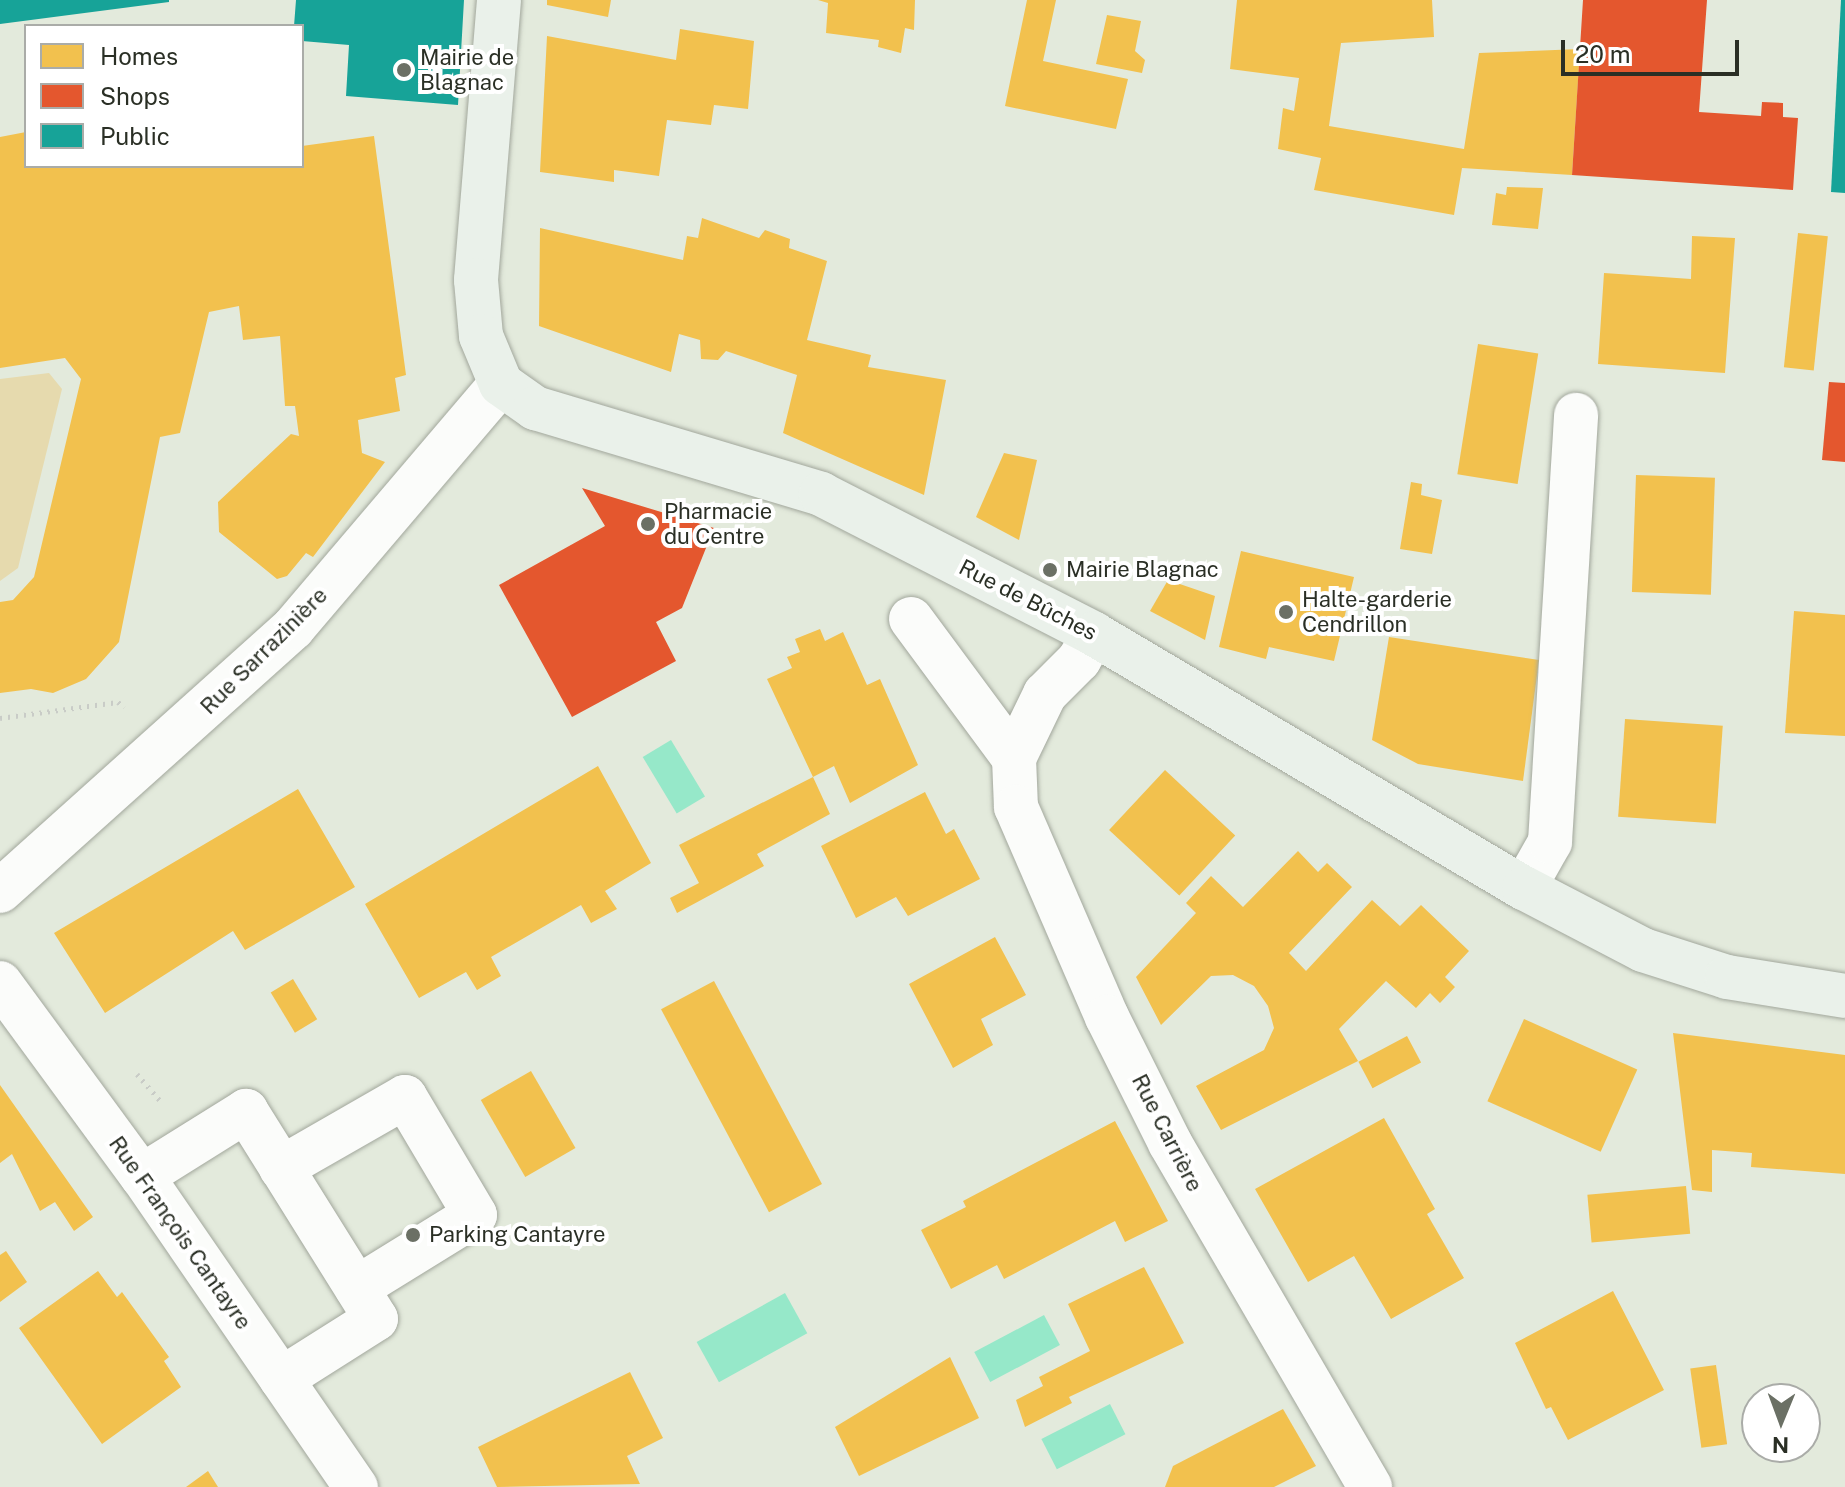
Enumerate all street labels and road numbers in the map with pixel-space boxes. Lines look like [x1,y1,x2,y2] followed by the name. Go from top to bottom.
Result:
[954,554,1102,646] street label: Rue de Bûches
[195,582,333,720] street label: Rue Sarrazinière
[1126,1070,1208,1196] street label: Rue Carrière
[103,1131,257,1335] street label: Rue François Cantayre

